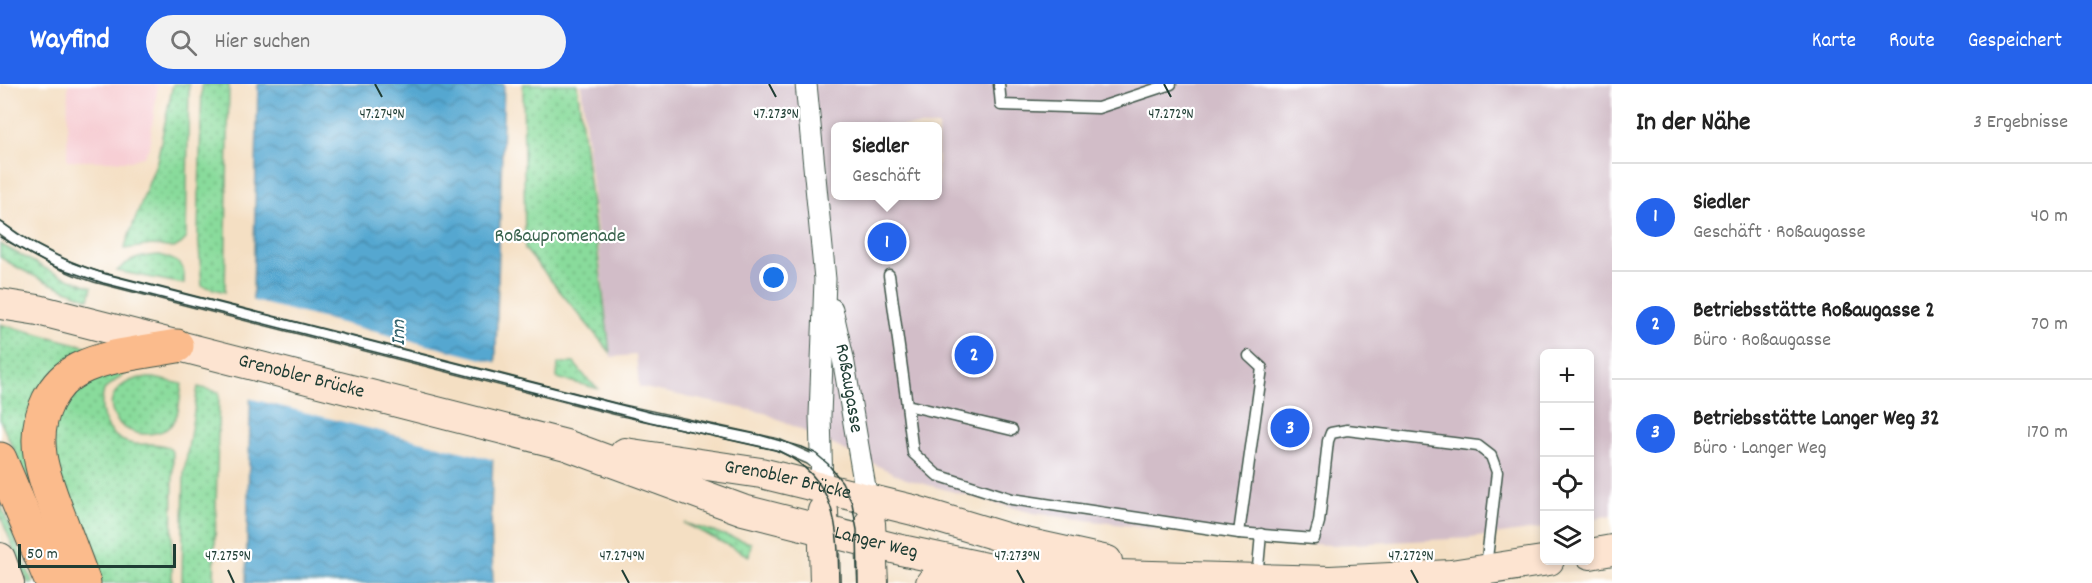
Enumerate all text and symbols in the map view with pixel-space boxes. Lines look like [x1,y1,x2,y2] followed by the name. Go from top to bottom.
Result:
[146,15,566,69] search box
[30,22,110,62] text: Wayfind
[167,26,200,59] icon: search
[215,27,310,58] text: Hier suchen
[1812,27,1856,57] text: Karte
[1889,27,1935,57] text: Route
[1968,27,2062,57] text: Gespeichert
[359,104,405,126] text: 47.274°N
[753,104,799,126] text: 47.273°N
[1148,104,1194,126] text: 47.272°N
[1636,105,1750,142] text: In der Nähe
[1973,109,2068,137] text: 3 Ergebnisse
[831,122,942,200] popup
[852,132,909,163] text: Siedler
[852,163,921,191] text: Geschäft
[1693,188,1750,219] text: Siedler
[1653,203,1658,231] text: 1
[2030,203,2068,231] text: 40 m
[1693,219,1866,247] text: Geschäft · Roßaugasse
[868,220,906,264] pin: 1
[494,223,626,251] park label: Roßaupromenade
[759,263,788,292] your location
[1693,296,1935,327] text: Betriebsstätte Roßaugasse 2
[1651,311,1660,339] text: 2
[2031,311,2068,339] text: 70 m
[385,319,415,346] water label: Inn
[1693,327,1831,355] text: Büro · Roßaugasse
[954,332,994,378] pin: 2
[826,341,870,435] street label: Roßaugasse
[235,348,367,407] street label: Grenobler Brücke
[1540,349,1594,565] map controls
[1540,349,1594,403] button: +
[1540,403,1594,457] button: −
[1693,404,1940,435] text: Betriebsstätte Langer Weg 32
[1270,406,1310,450] pin: 3
[1651,419,1660,447] text: 3
[2027,419,2068,447] text: 170 m
[1693,435,1827,463] text: Büro · Langer Weg
[722,454,854,508] street label: Grenobler Brücke
[1540,457,1594,511] button: locate
[1540,511,1594,565] button: layers
[831,520,920,567] street label: Langer Weg
[18,541,176,568] scale bar
[27,543,58,566] text: 50 m
[205,546,251,568] text: 47.275°N
[599,546,645,568] text: 47.274°N
[994,546,1040,568] text: 47.273°N
[1388,546,1434,568] text: 47.272°N

